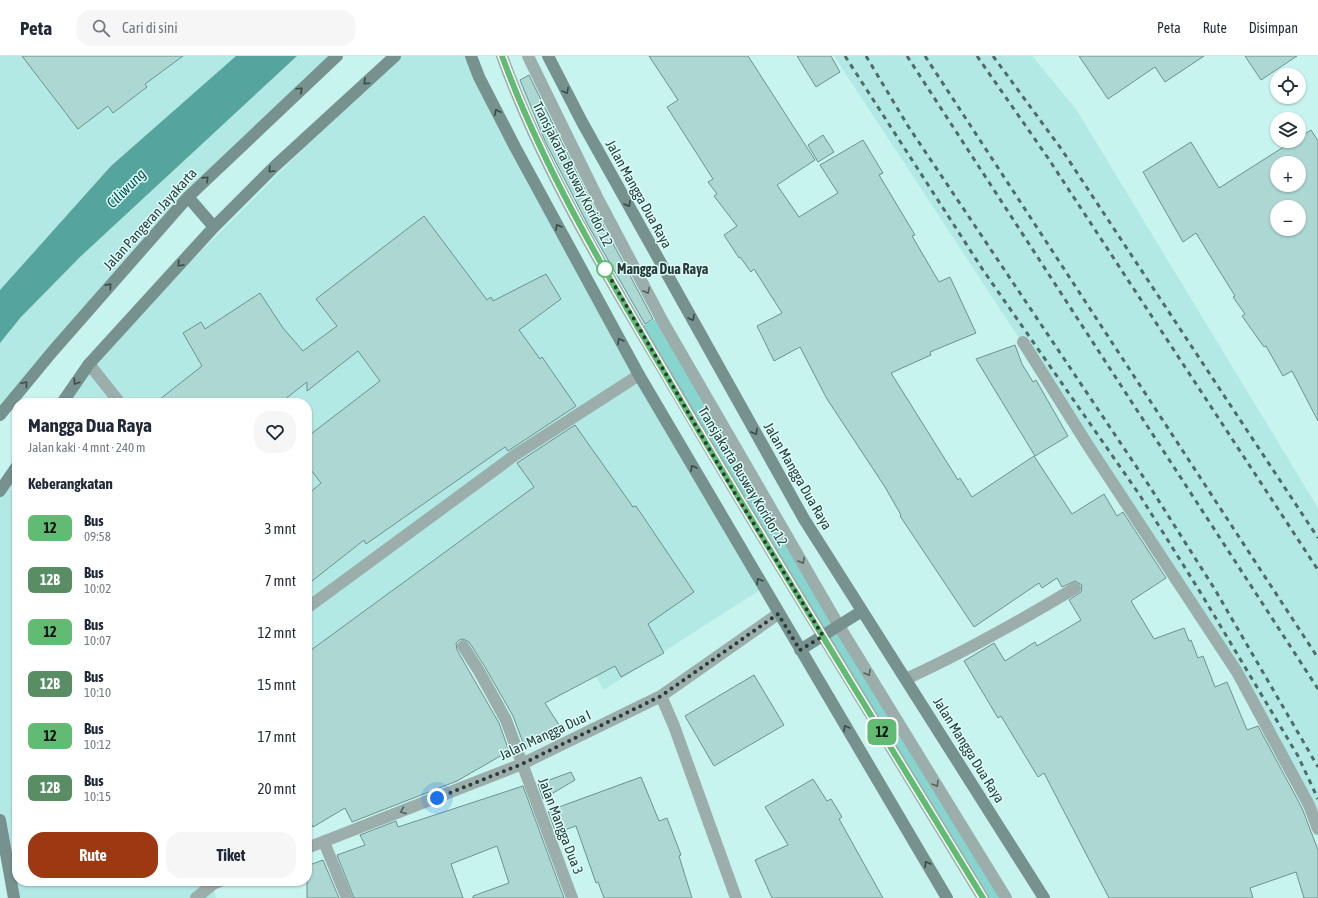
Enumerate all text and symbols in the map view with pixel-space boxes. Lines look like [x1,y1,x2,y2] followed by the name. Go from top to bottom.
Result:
[76,10,356,46] search box
[20,17,52,39] text: Peta
[90,17,112,39] icon: search
[122,19,178,36] text: Cari di sini
[1157,20,1181,36] text: Peta
[1203,20,1227,36] text: Rute
[1249,20,1298,36] text: Disimpan
[1270,68,1306,236] map controls
[1270,68,1306,104] button: locate
[364,78,371,85] one-way arrow
[561,86,568,94] one-way arrow
[296,88,303,95] one-way arrow
[530,99,616,249] street label: Transjakarta Busway Koridor 12
[494,109,502,116] one-way arrow
[1270,112,1306,148] button: layers
[603,137,675,251] street label: Jalan Mangga Dua Raya
[1270,156,1306,192] button: +
[100,165,200,273] street label: Jalan Pangeran Jayakarta
[103,165,149,211] water label: Ciliwung
[268,165,276,173] one-way arrow
[201,176,209,184] one-way arrow
[624,200,631,208] one-way arrow
[1270,200,1306,236] button: −
[555,224,562,231] one-way arrow
[178,259,185,267] one-way arrow
[596,260,614,278] marker: Mangga Dua Raya
[617,261,709,277] place label: Mangga Dua Raya
[105,283,112,291] one-way arrow
[642,286,650,294] one-way arrow
[687,314,694,321] one-way arrow
[617,338,625,345] one-way arrow
[73,378,81,385] one-way arrow
[20,382,27,389] one-way arrow
[695,403,791,549] street label: Transjakarta Busway Koridor 12
[254,411,296,453] button: heart
[28,414,152,436] text: Mangga Dua Raya
[761,420,835,532] street label: Jalan Mangga Dua Raya
[750,427,758,435] one-way arrow
[28,440,145,455] text: Jalan kaki · 4 mnt · 240 m
[691,465,698,472] one-way arrow
[28,475,113,492] text: Keberangkatan
[84,512,104,529] text: Bus
[43,520,57,536] text: 12
[264,520,296,537] text: 3 mnt
[84,529,111,544] text: 09:58
[797,557,804,564] one-way arrow
[84,564,104,581] text: Bus
[40,572,60,588] text: 12B
[264,572,296,589] text: 7 mnt
[756,578,763,585] one-way arrow
[84,581,111,596] text: 10:02
[84,616,104,633] text: Bus
[43,624,57,640] text: 12
[257,624,296,641] text: 12 mnt
[84,633,111,648] text: 10:07
[84,668,104,685] text: Bus
[864,669,871,676] one-way arrow
[40,676,60,692] text: 12B
[257,676,296,693] text: 15 mnt
[84,685,111,700] text: 10:10
[930,694,1008,806] street label: Jalan Mangga Dua Raya
[497,707,593,763] street label: Jalan Mangga Dua I
[864,719,900,745] line badge: 12
[84,720,104,737] text: Bus
[875,724,889,740] text: 12
[844,725,851,733] one-way arrow
[43,728,57,744] text: 12
[257,728,296,745] text: 17 mnt
[84,737,111,752] text: 10:12
[84,772,104,789] text: Bus
[535,775,587,877] street label: Jalan Mangga Dua 3
[40,780,60,796] text: 12B
[257,780,296,797] text: 20 mnt
[931,780,939,787] one-way arrow
[427,788,447,808] your location
[84,789,111,804] text: 10:15
[400,806,407,814] one-way arrow
[28,832,158,878] button: Rute
[166,832,296,878] button: Tiket
[924,861,932,868] one-way arrow

